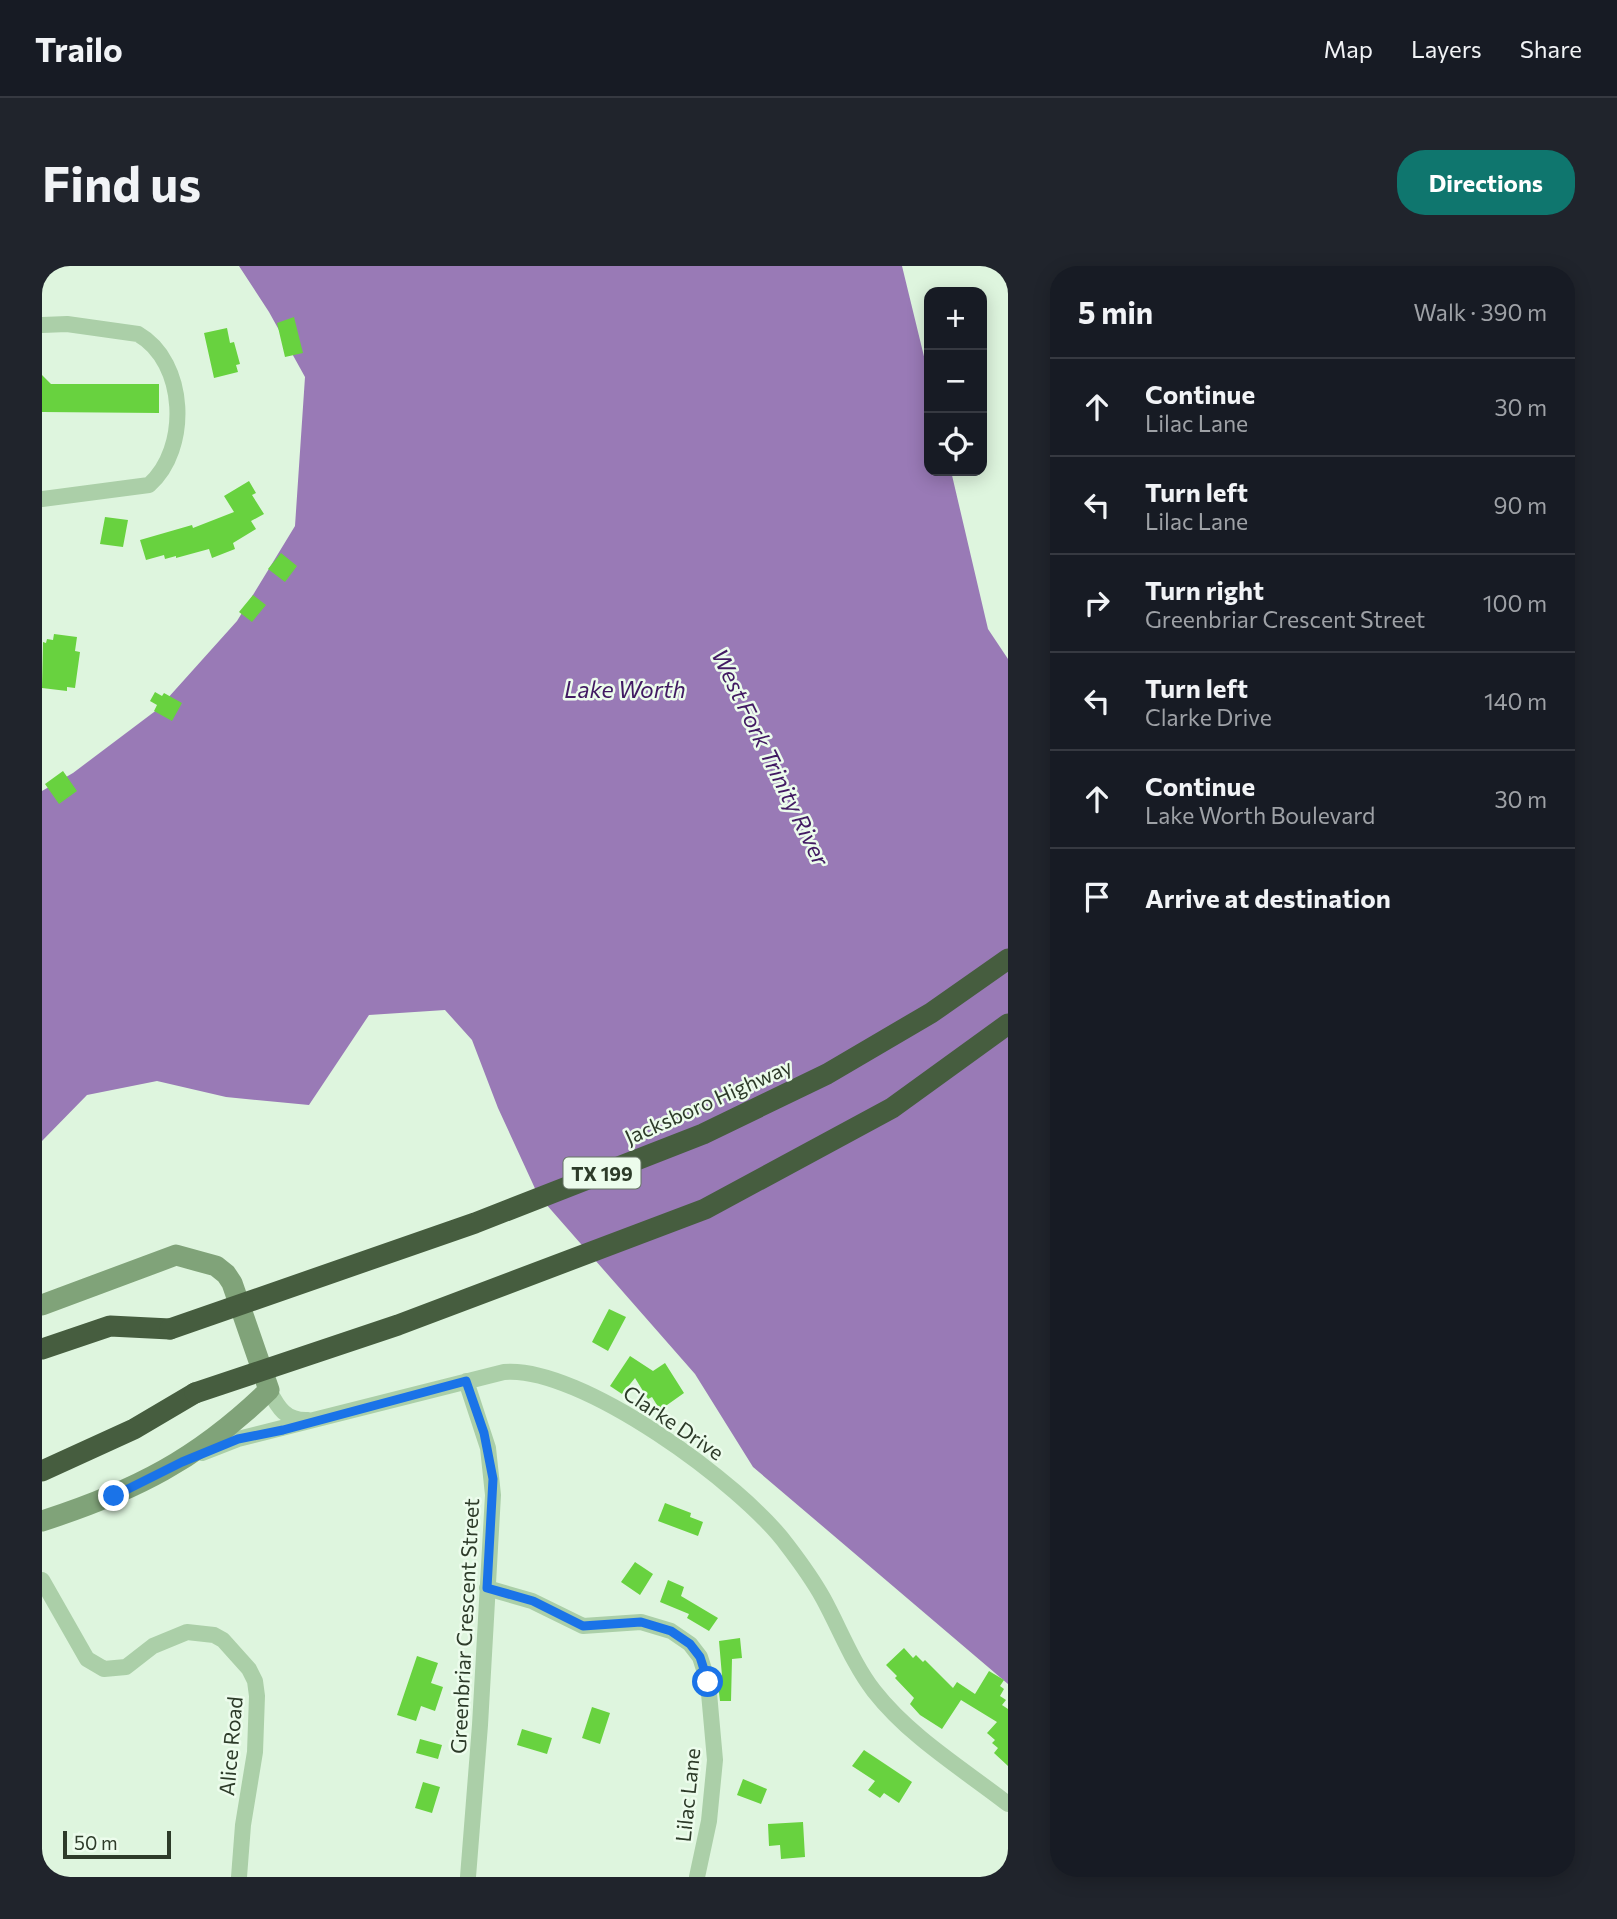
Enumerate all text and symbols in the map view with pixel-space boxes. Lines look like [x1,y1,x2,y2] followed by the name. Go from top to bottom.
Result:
[35,28,123,69] text: Trailo
[1324,34,1373,63] text: Map
[1411,34,1482,63] text: Layers
[1520,34,1582,63] text: Share
[1397,150,1575,215] button: Directions
[42,152,201,212] text: Find us
[924,287,987,476] map controls
[924,287,987,350] button: +
[1078,293,1153,330] text: 5 min
[1414,298,1547,326] text: Walk · 390 m
[924,350,987,413] button: −
[1145,378,1255,409] text: Continue
[1078,388,1116,426] icon: ahead
[1494,393,1547,421] text: 30 m
[1145,409,1248,437] text: Lilac Lane
[924,413,987,476] button: locate
[1145,476,1248,507] text: Turn left
[1078,486,1116,524] icon: left
[1494,491,1547,519] text: 90 m
[1145,507,1248,535] text: Lilac Lane
[1145,574,1264,605] text: Turn right
[1078,584,1116,622] icon: right
[1483,589,1547,617] text: 100 m
[1145,605,1425,633] text: Greenbriar Crescent Street
[706,644,836,871] water label: West Fork Trinity River
[1145,672,1248,703] text: Turn left
[564,675,686,703] water label: Lake Worth
[1078,682,1116,720] icon: left
[1484,687,1547,715] text: 140 m
[1145,703,1272,731] text: Clarke Drive
[1145,770,1255,801] text: Continue
[1078,780,1116,818] icon: ahead
[1494,785,1547,813] text: 30 m
[1145,801,1375,829] text: Lake Worth Boulevard
[1078,878,1116,916] icon: arrive
[1145,882,1391,913] text: Arrive at destination
[620,1053,796,1149] street label: Jacksboro Highway
[564,1158,640,1189] road number: TX 199
[619,1379,729,1465] street label: Clarke Drive
[98,1480,129,1511] route end
[445,1498,483,1754] street label: Greenbriar Crescent Street
[692,1666,723,1697] route start
[213,1695,247,1797] street label: Alice Road
[670,1747,704,1843] street label: Lilac Lane
[63,1828,172,1860] scale bar
[74,1831,118,1854] text: 50 m

